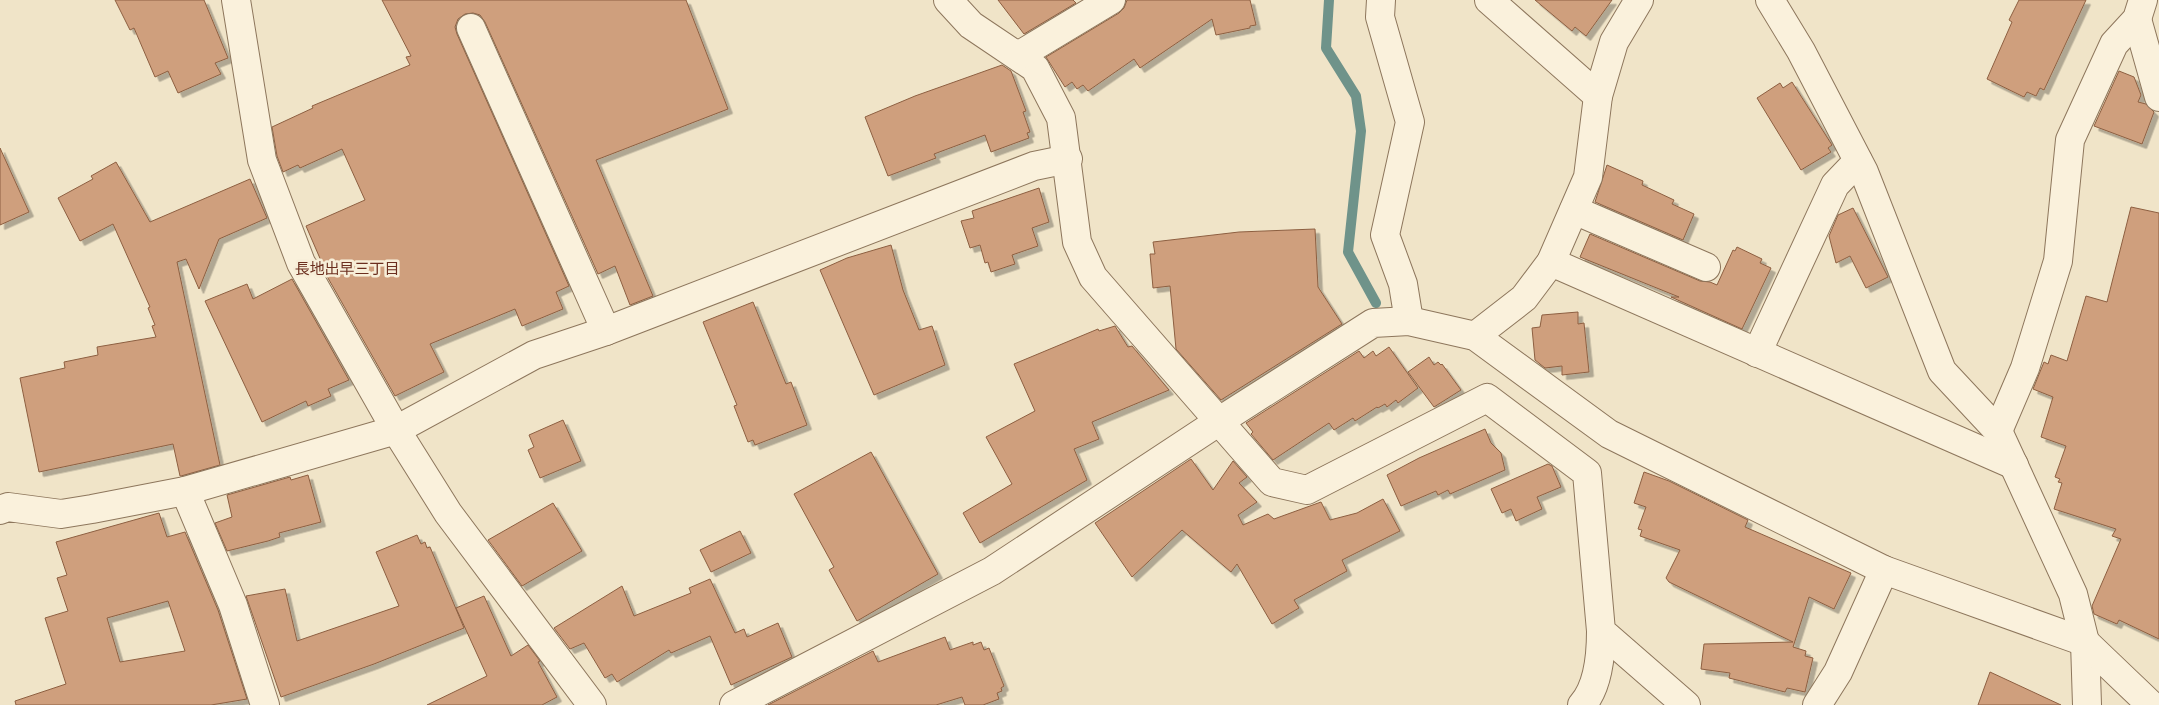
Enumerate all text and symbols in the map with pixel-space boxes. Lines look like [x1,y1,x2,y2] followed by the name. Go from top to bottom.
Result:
[294,258,400,279] district label: 長地出早三丁目

